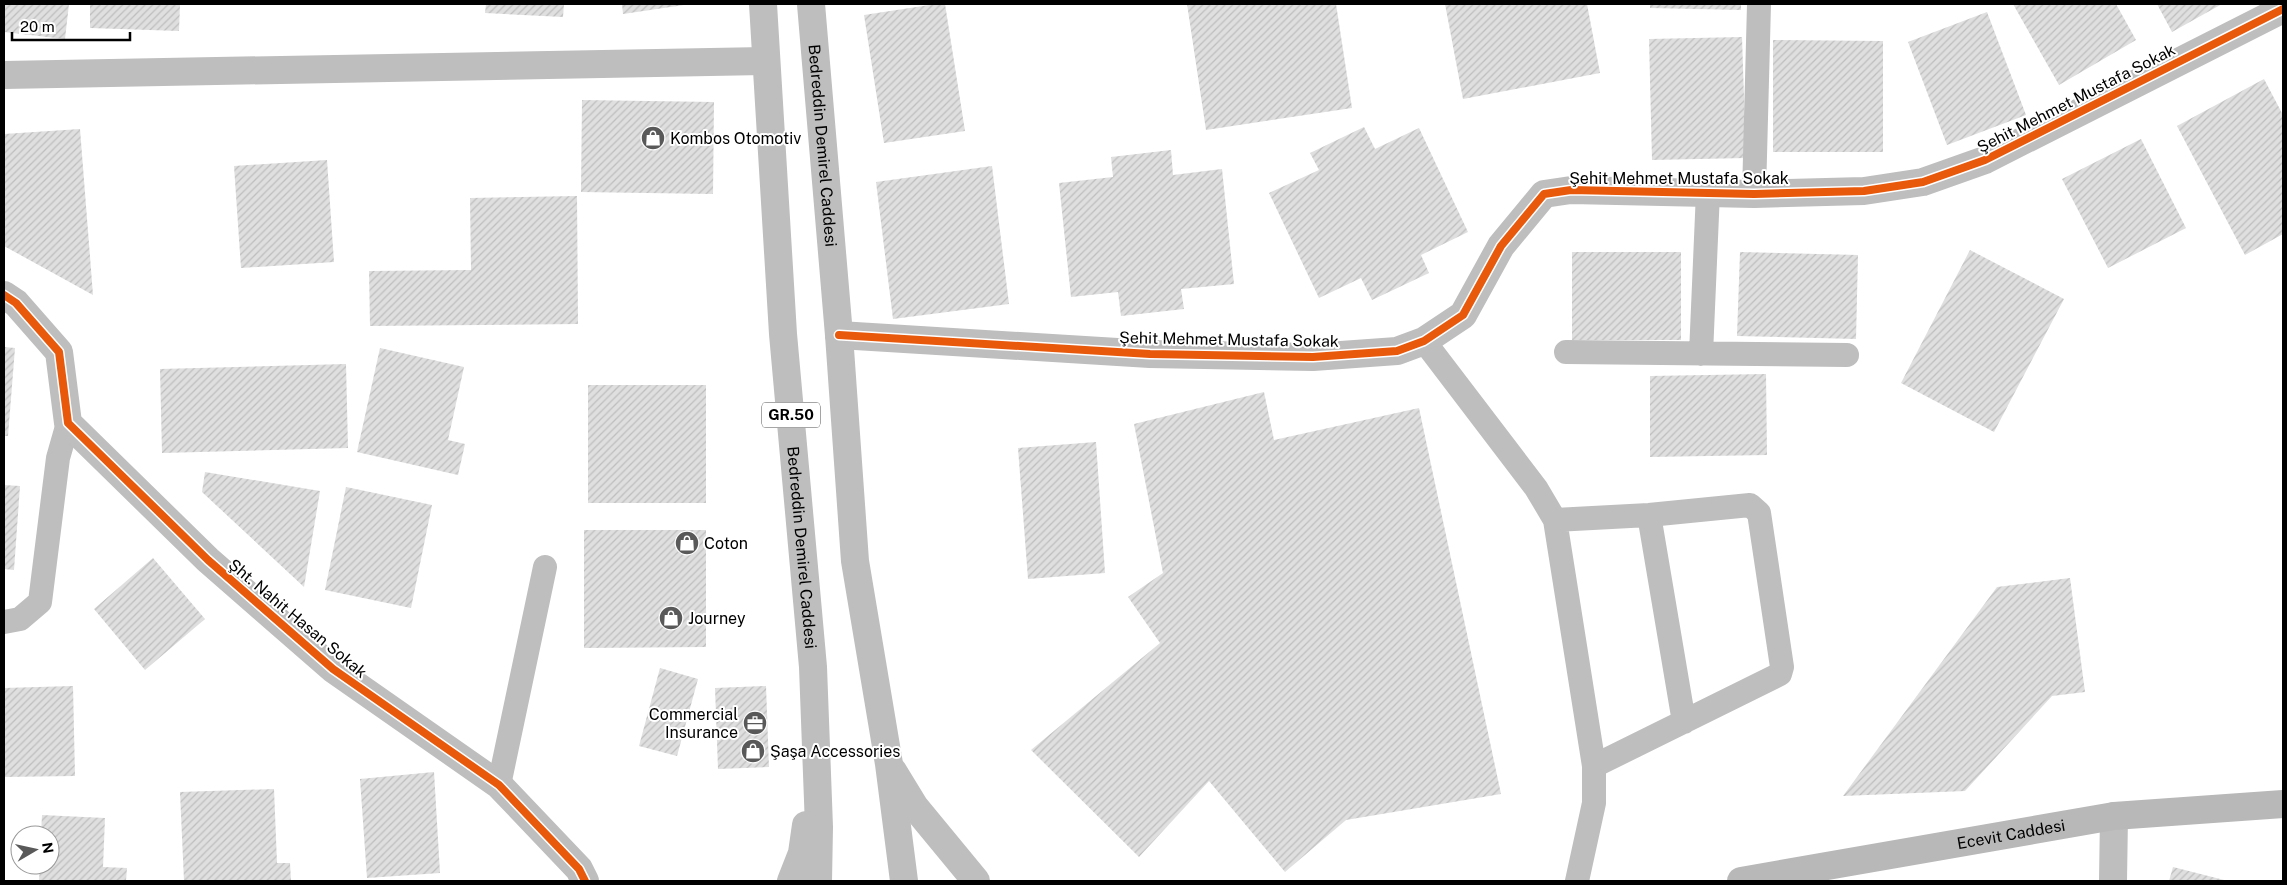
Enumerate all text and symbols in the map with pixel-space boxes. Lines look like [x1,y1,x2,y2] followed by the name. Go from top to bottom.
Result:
[12,10,130,42] scale bar
[20,18,55,35] text: 20 m
[1974,40,2178,157] street label: Şehit Mehmet Mustafa Sokak
[804,44,841,248] street label: Bedreddin Demirel Caddesi
[640,125,666,151] shop icon: Kombos Otomotiv
[670,129,801,148] place label: Kombos Otomotiv
[1569,169,1789,188] street label: Şehit Mehmet Mustafa Sokak
[1119,328,1339,351] street label: Şehit Mehmet Mustafa Sokak
[762,402,820,428] road number: GR.50
[783,446,820,650] street label: Bedreddin Demirel Caddesi
[674,530,700,556] shop icon: Coton
[704,534,748,553] place label: Coton
[225,555,371,682] street label: Şht. Nahit Hasan Sokak
[658,605,684,631] shop icon: Journey
[688,609,746,628] place label: Journey
[649,705,738,742] place label: Commercial Insurance
[742,710,768,736] office icon: Commercial Insurance
[740,738,766,764] shop icon: Şaşa Accessories
[770,742,900,761] place label: Şaşa Accessories
[1955,816,2067,853] street label: Ecevit Caddesi
[10,825,60,875] north arrow
[39,841,57,855] text: N

